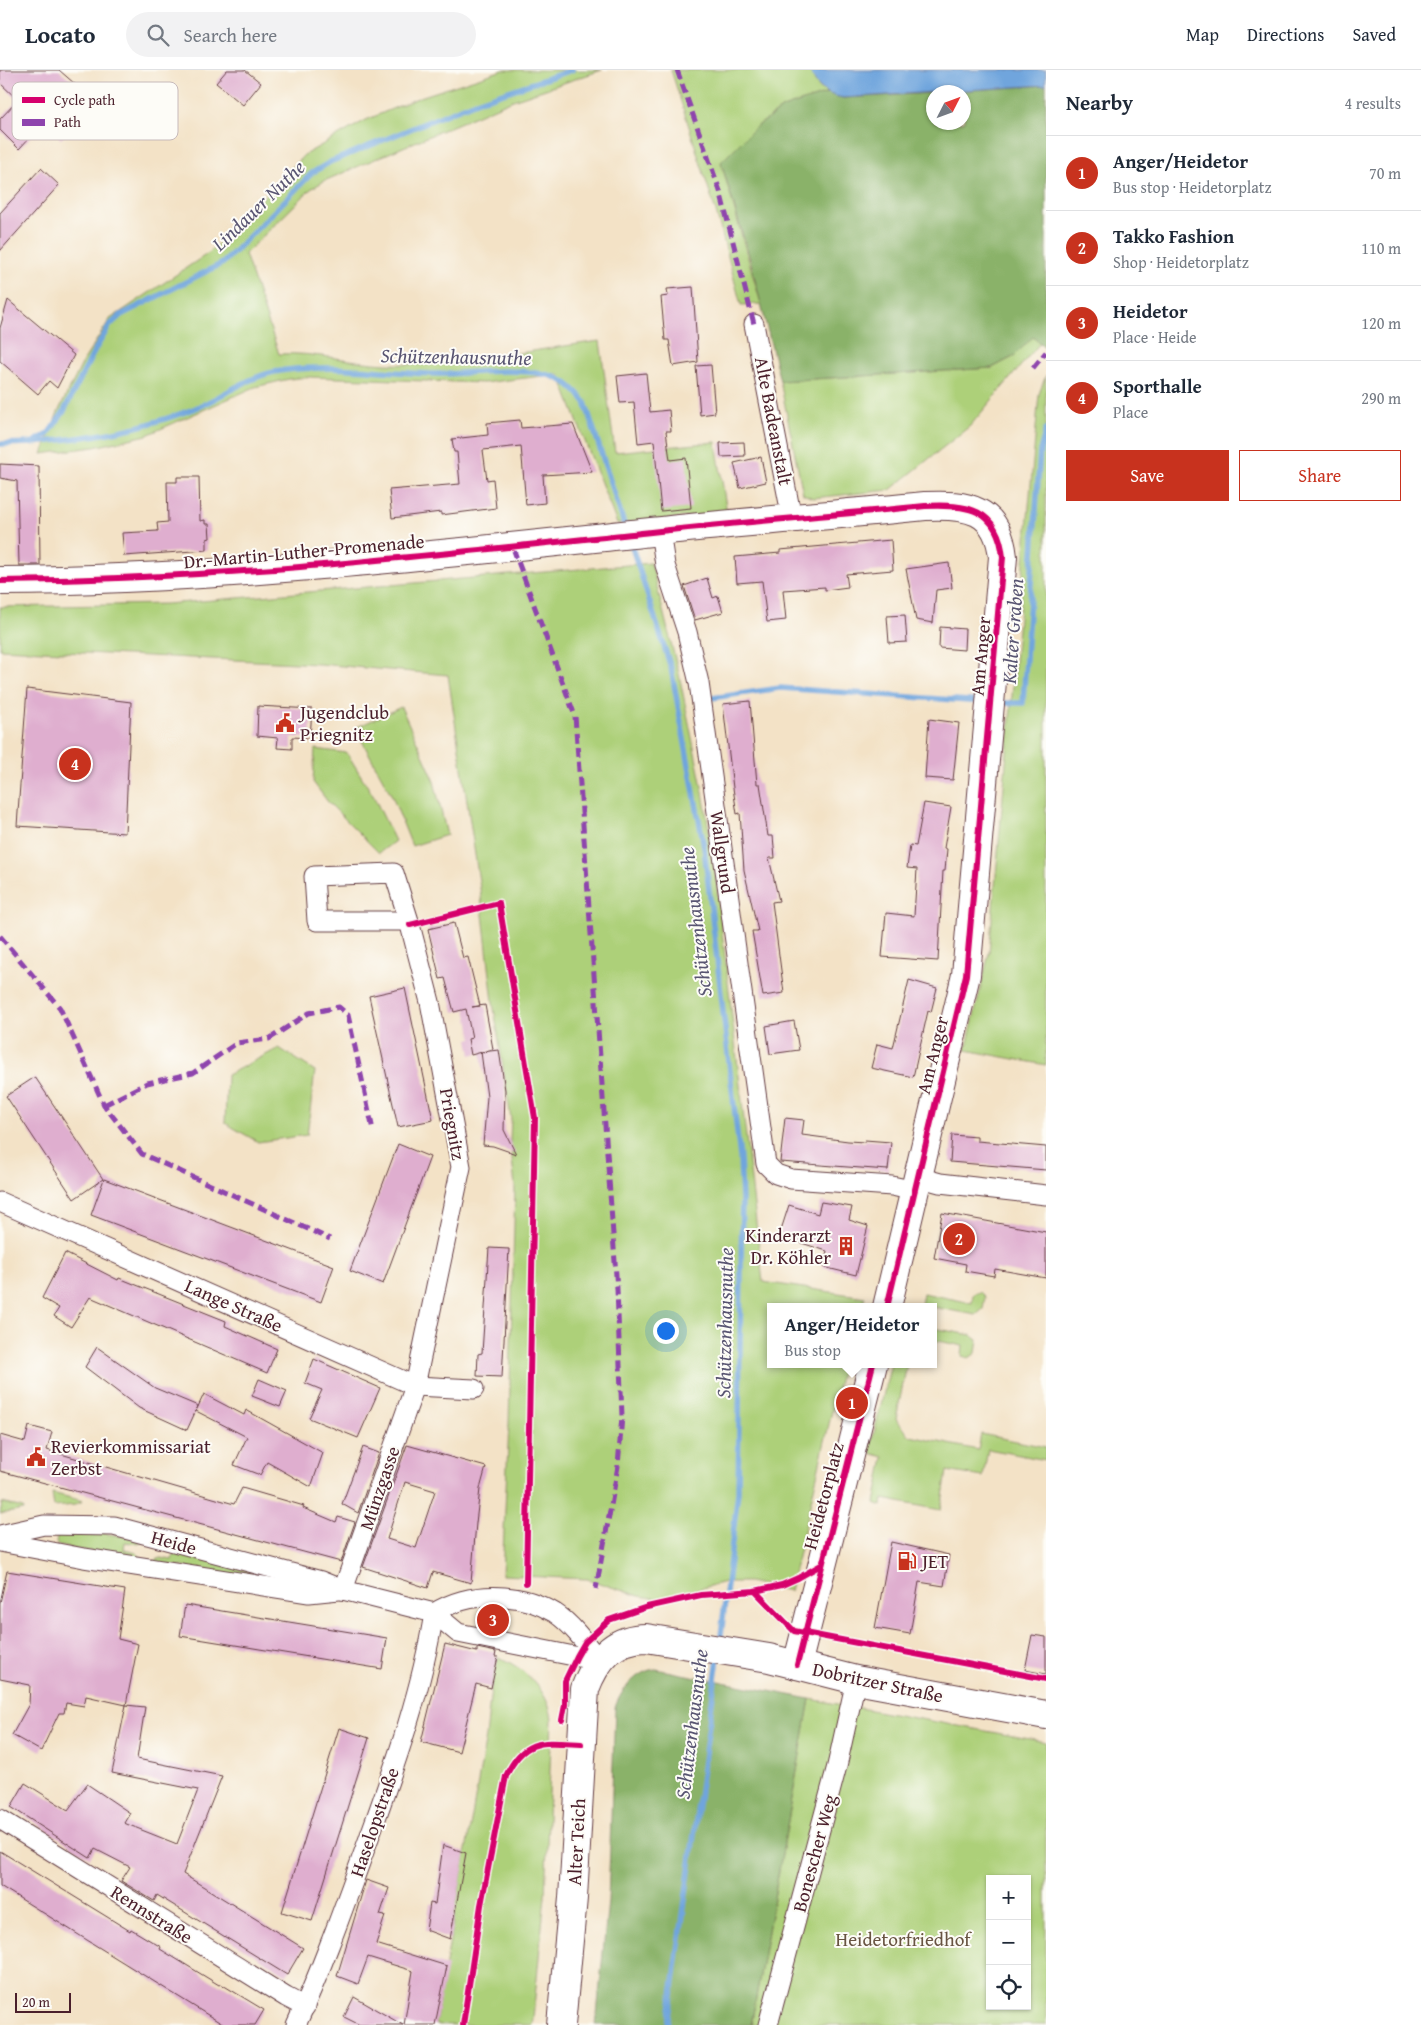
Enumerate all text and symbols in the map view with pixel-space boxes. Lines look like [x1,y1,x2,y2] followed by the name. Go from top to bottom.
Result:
[126,12,476,57] search box
[25,17,96,52] text: Locato
[144,21,172,49] icon: search
[184,21,277,49] text: Search here
[1186,21,1219,48] text: Map
[1247,21,1324,48] text: Directions
[1352,21,1396,48] text: Saved
[12,82,178,140] legend
[926,85,971,130] north arrow
[1066,87,1133,118] text: Nearby
[54,90,115,110] text: Cycle path
[1344,91,1401,115] text: 4 results
[54,112,81,132] text: Path
[1113,147,1248,175] text: Anger/Heidetor
[204,153,311,258] water label: Lindauer Nuthe
[1078,161,1086,185] text: 1
[1369,161,1401,185] text: 70 m
[1113,175,1272,199] text: Bus stop · Heidetorplatz
[1113,222,1234,250] text: Takko Fashion
[1078,236,1086,260] text: 2
[1361,236,1401,260] text: 110 m
[1113,250,1249,274] text: Shop · Heidetorplatz
[1113,297,1188,325] text: Heidetor
[1078,311,1086,335] text: 3
[1361,311,1401,335] text: 120 m
[1113,325,1197,349] text: Place · Heide
[380,340,532,372] water label: Schützenhausnuthe
[748,354,800,488] street label: Alte Badeanstalt
[1113,372,1202,400] text: Sporthalle
[1078,386,1086,410] text: 4
[1361,386,1401,410] text: 290 m
[1113,400,1148,424] text: Place
[1066,450,1229,501] button: Save
[1239,450,1401,501] button: Share
[182,527,426,575] street label: Dr.-Martin-Luther-Promenade
[994,577,1030,686] water label: Kalter Graben
[963,615,997,697] street label: Am Anger
[298,698,389,748] place label: Jugendclub Priegnitz
[274,712,296,734] public building icon: Jugendclub Priegnitz
[59,745,91,783] pin: 4
[703,809,743,896] street label: Wallgrund
[671,845,719,999] water label: Schützenhausnuthe
[909,1013,955,1097] street label: Am Anger
[433,1086,473,1162] street label: Priegnitz
[943,1220,975,1258] pin: 2
[745,1221,831,1271] place label: Kinderarzt Dr. Köhler
[835,1235,857,1257] building icon: Kinderarzt Dr. Köhler
[708,1247,740,1399] water label: Schützenhausnuthe
[181,1271,287,1339] street label: Lange Straße
[767,1303,937,1368] popup
[784,1310,920,1338] text: Anger/Heidetor
[653,1318,679,1344] your location
[784,1338,841,1362] text: Bus stop
[836,1384,868,1422] pin: 1
[51,1432,211,1482] place label: Revierkommissariat Zerbst
[795,1439,851,1553] street label: Heidetorplatz
[352,1442,406,1534] street label: Münzgasse
[25,1446,47,1468] public building icon: Revierkommissariat Zerbst
[148,1523,200,1561] street label: Heide
[920,1547,949,1575] place label: JET
[896,1550,918,1572] fuel station icon: JET
[477,1601,509,1639] pin: 3
[667,1647,715,1801] water label: Schützenhausnuthe
[810,1654,946,1710] street label: Dobritzer Straße
[342,1763,406,1881] street label: Haselopstraße
[785,1790,843,1915] street label: Bonescher Weg
[560,1797,592,1886] street label: Alter Teich
[986,1875,1031,2010] map controls
[986,1875,1031,1920] button: +
[106,1878,199,1950] street label: Rennstraße
[986,1920,1031,1965] button: −
[836,1925,972,1953] park label: Heidetorfriedhof
[986,1965,1031,2010] button: locate
[15,1990,71,2013] scale bar
[22,1992,50,2012] text: 20 m

